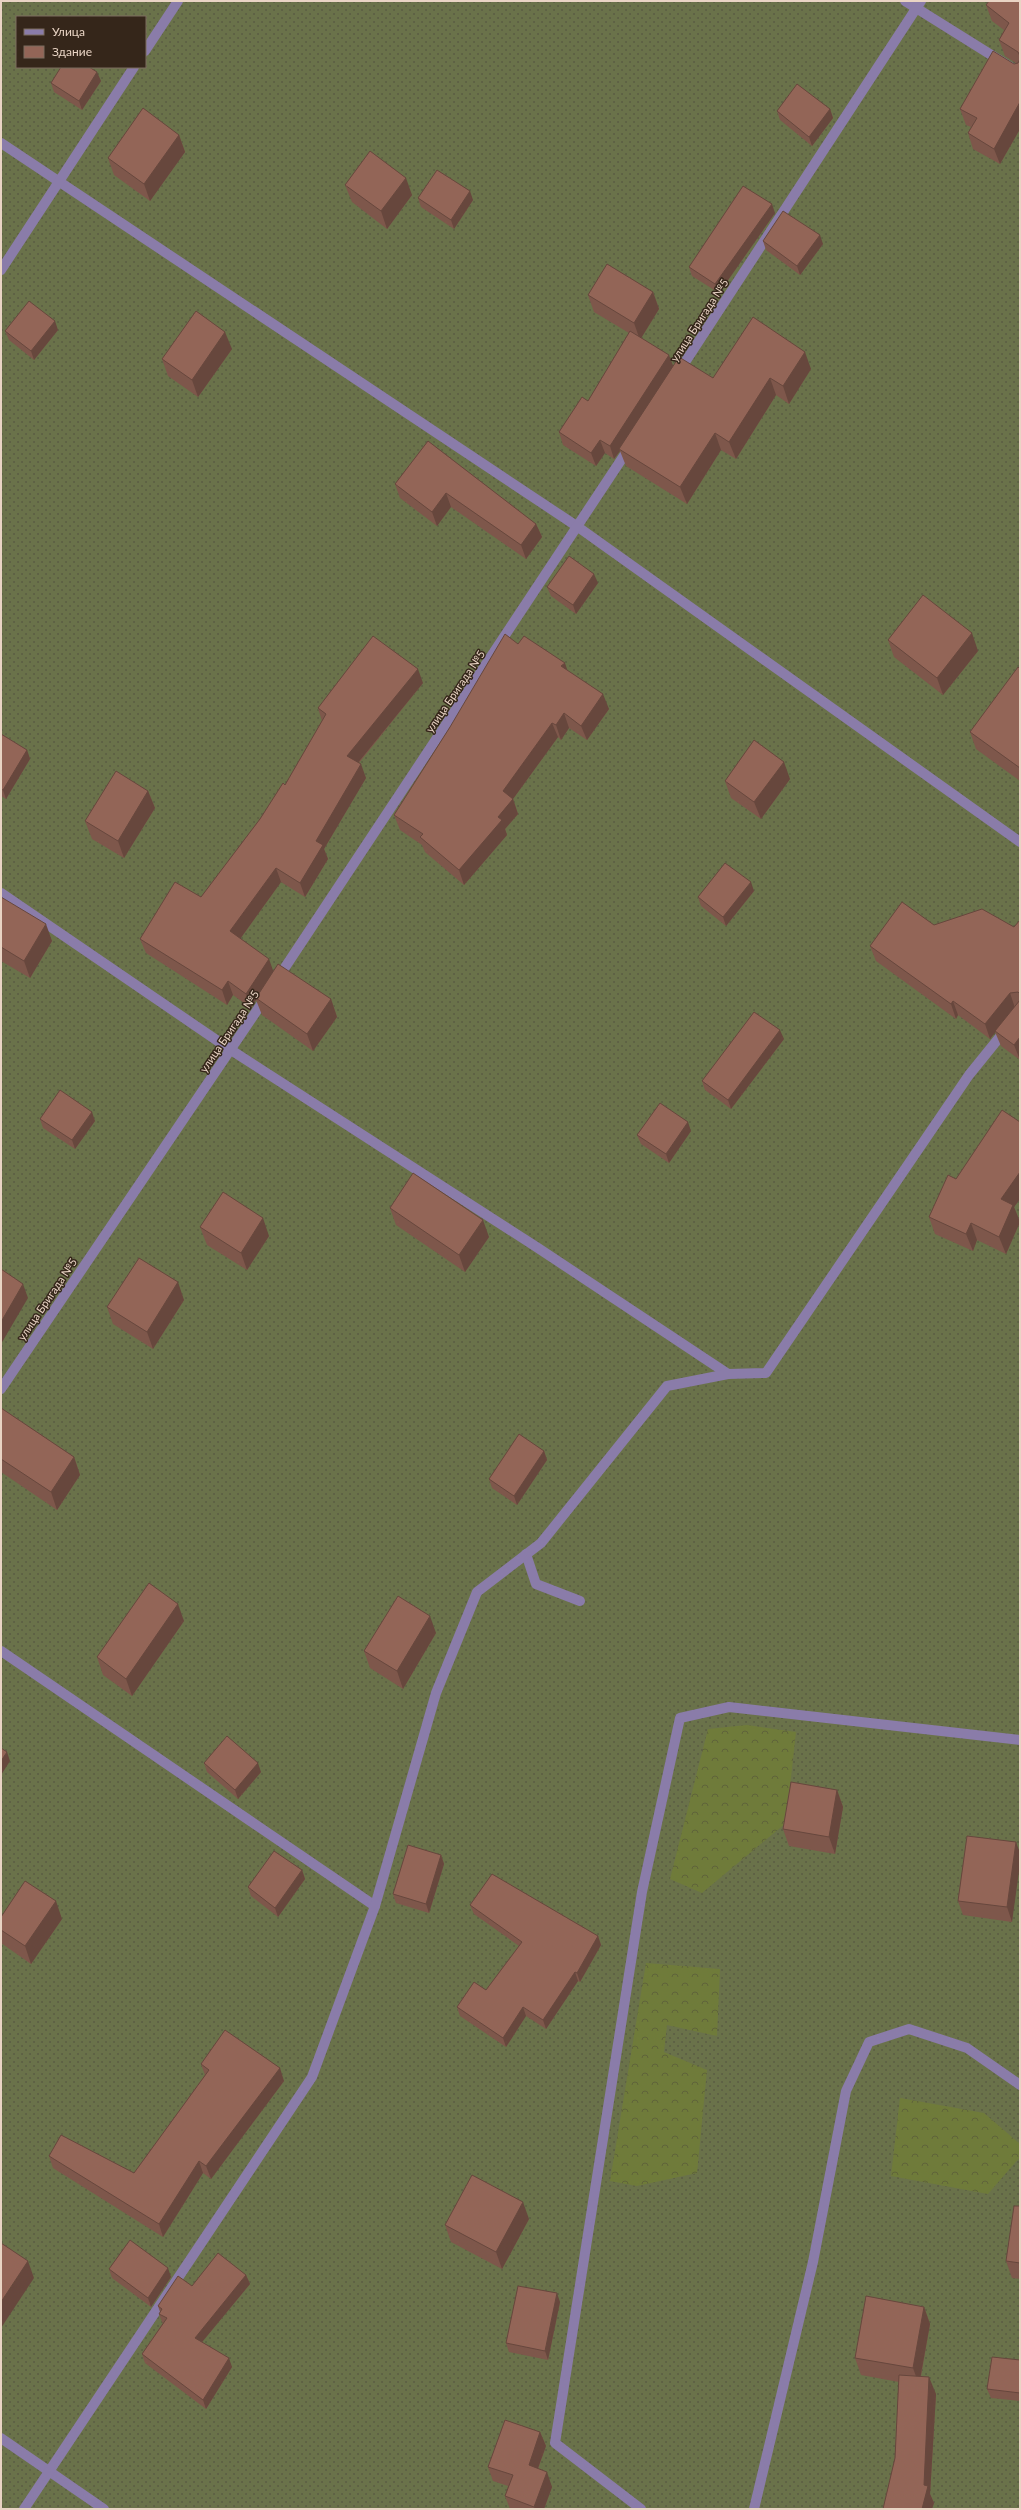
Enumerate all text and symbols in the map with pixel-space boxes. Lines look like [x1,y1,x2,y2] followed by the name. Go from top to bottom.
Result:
[16,16,146,68] legend
[52,24,85,39] text: Улица
[52,44,92,59] text: Здание
[667,276,731,364] street label: улица Бригада №5
[423,647,487,735] street label: улица Бригада №5
[197,987,261,1075] street label: улица Бригада №5
[15,1255,79,1343] street label: улица Бригада №5

